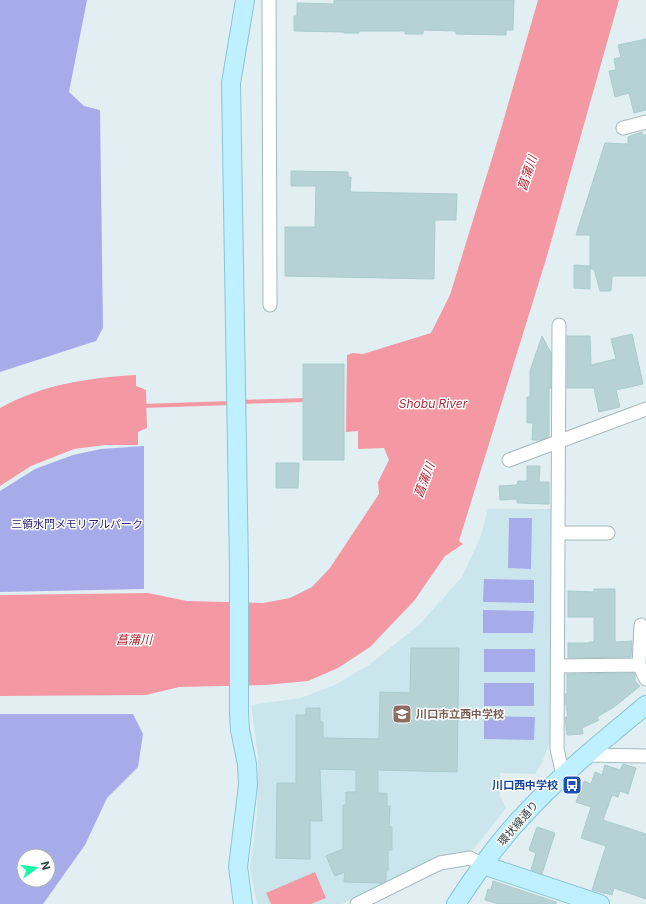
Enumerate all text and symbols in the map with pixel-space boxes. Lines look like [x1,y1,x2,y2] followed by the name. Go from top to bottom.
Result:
[514,152,540,192] water label: 菖蒲川
[399,396,468,411] water label: Shobu River
[411,459,438,499] water label: 菖蒲川
[11,517,143,531] park label: 三領水門メモリアルパーク
[116,632,154,647] water label: 菖蒲川
[391,703,413,725] school or university icon: 川口市立西中学校
[416,707,504,721] place label: 川口市立西中学校
[561,774,583,796] bus stop icon: 川口西中学校
[492,778,558,792] place label: 川口西中学校
[495,798,541,848] street label: 環状線通り
[16,848,56,888] north arrow
[38,860,54,871] text: N

